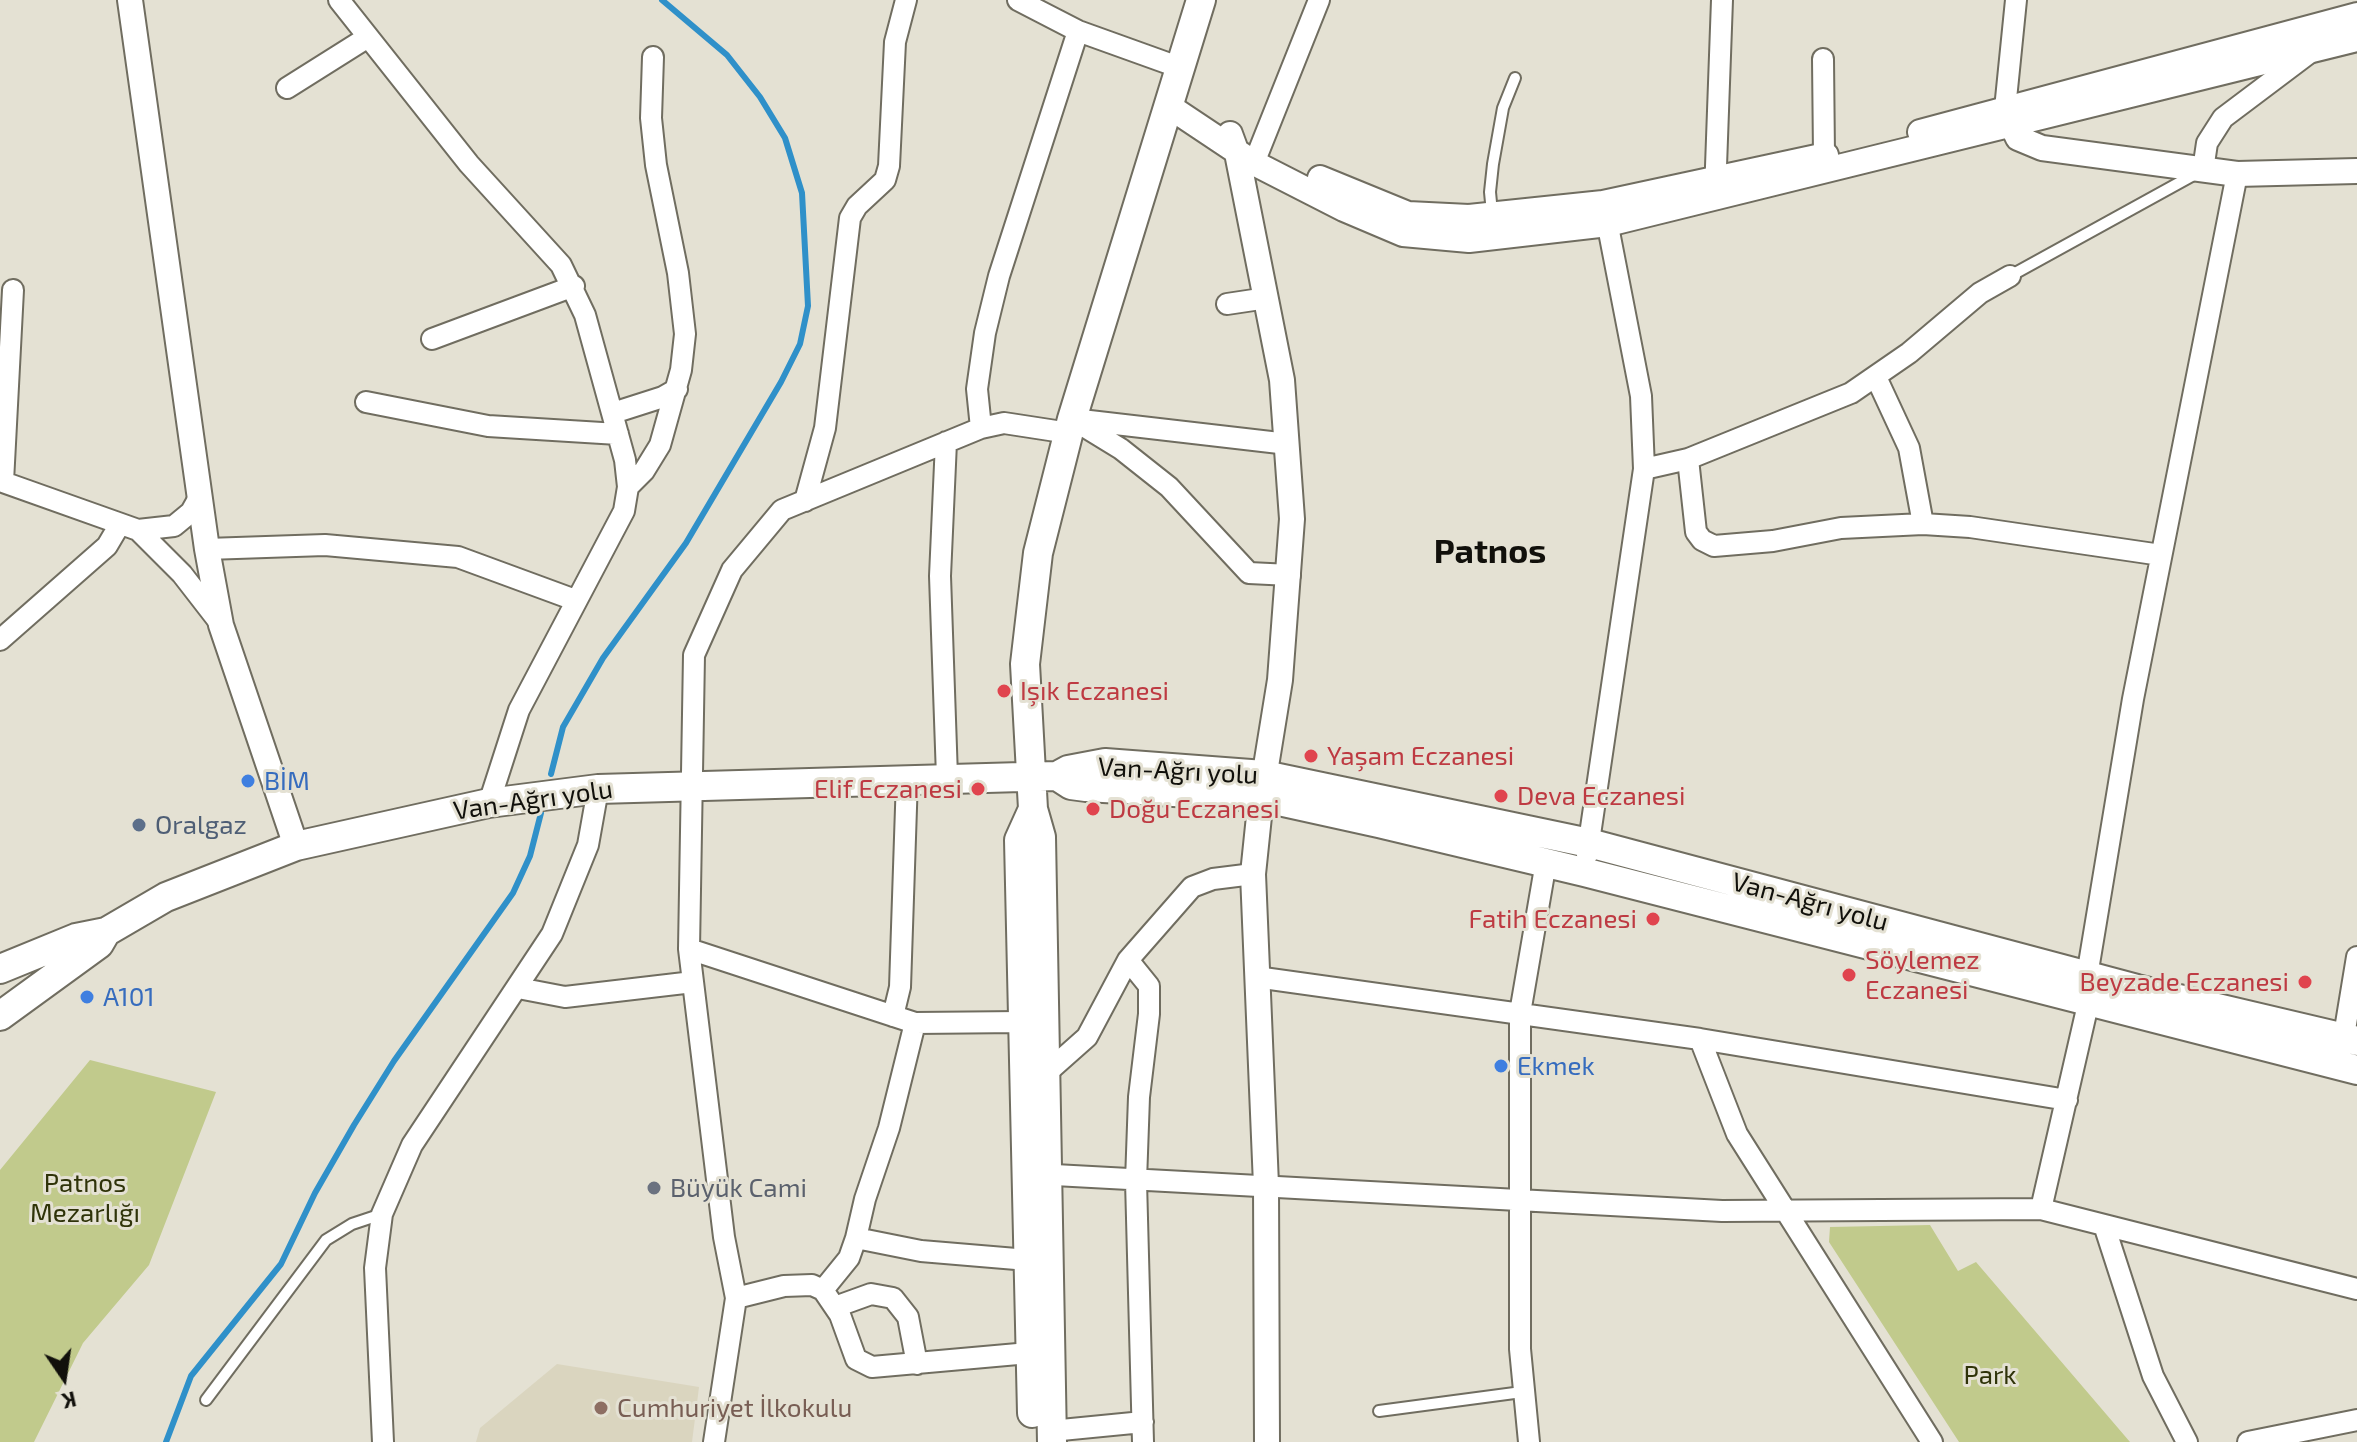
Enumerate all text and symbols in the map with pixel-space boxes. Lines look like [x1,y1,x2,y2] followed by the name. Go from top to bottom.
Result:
[1434,532,1546,572] district label: Patnos
[1020,675,1169,707] place label: Işık Eczanesi
[995,682,1013,700] marker: Işık Eczanesi
[1327,740,1514,772] place label: Yaşam Eczanesi
[1302,747,1320,765] marker: Yaşam Eczanesi
[1097,751,1259,791] street label: Van-Ağrı yolu
[264,765,310,797] place label: BİM
[239,772,257,790] marker: BİM
[451,773,615,827] street label: Van-Ağrı yolu
[814,773,962,805] place label: Elif Eczanesi
[969,780,987,798] marker: Elif Eczanesi
[1517,780,1685,812] place label: Deva Eczanesi
[1492,787,1510,805] marker: Deva Eczanesi
[1109,793,1280,825] place label: Doğu Eczanesi
[1084,800,1102,818] marker: Doğu Eczanesi
[155,809,247,841] place label: Oralgaz
[130,816,148,834] marker: Oralgaz
[1728,866,1892,938] street label: Van-Ağrı yolu
[1469,903,1637,935] place label: Fatih Eczanesi
[1644,910,1662,928] marker: Fatih Eczanesi
[1865,944,1980,1006] place label: Söylemez Eczanesi
[1840,966,1858,984] marker: Söylemez Eczanesi
[2080,966,2289,998] place label: Beyzade Eczanesi
[2296,973,2314,991] marker: Beyzade Eczanesi
[103,981,155,1013] place label: A101
[78,988,96,1006] marker: A101
[1517,1050,1595,1082] place label: Ekmek
[1492,1057,1510,1075] marker: Ekmek
[30,1167,140,1228] park label: Patnos Mezarlığı
[670,1172,807,1204] place label: Büyük Cami
[645,1179,663,1197] marker: Büyük Cami
[24,1338,104,1418] north arrow
[1963,1359,2017,1391] park label: Park
[60,1387,79,1416] text: K
[617,1392,852,1424] place label: Cumhuriyet İlkokulu
[592,1399,610,1417] marker: Cumhuriyet İlkokulu

